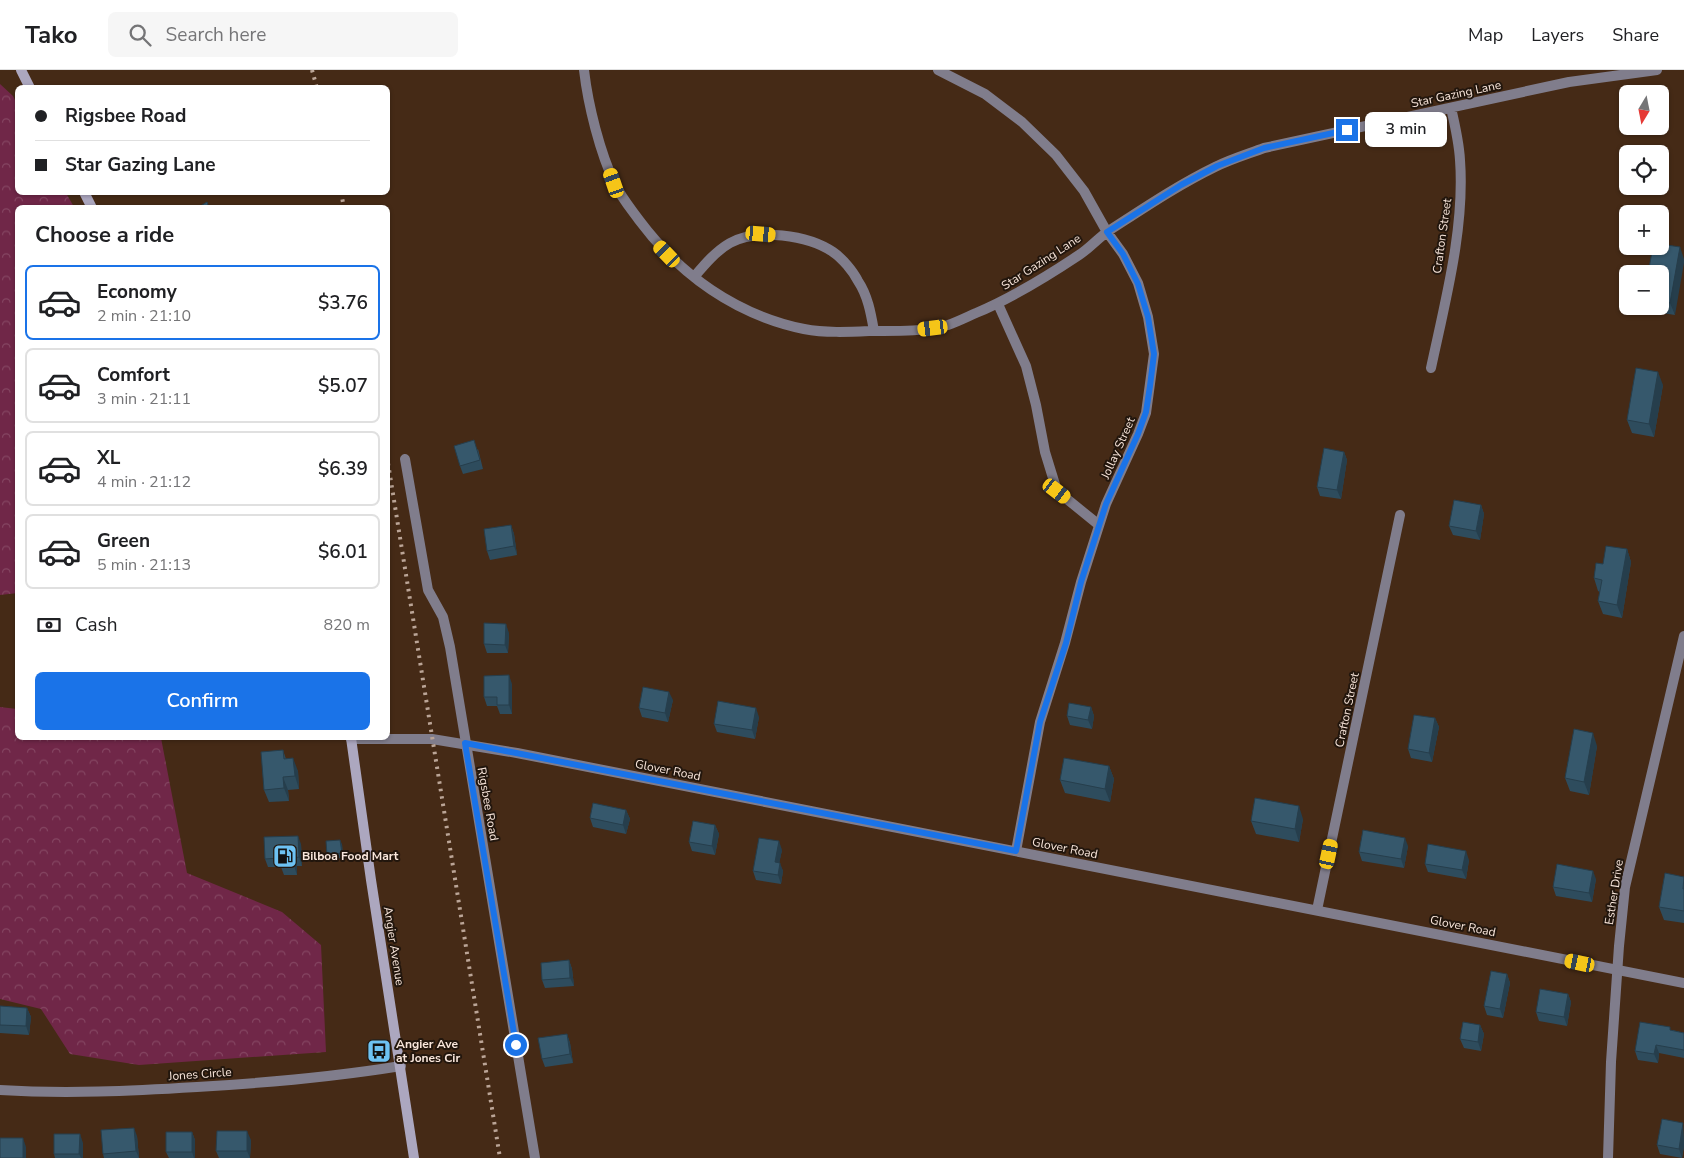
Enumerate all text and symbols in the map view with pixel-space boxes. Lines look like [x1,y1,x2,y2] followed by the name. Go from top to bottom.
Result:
[108,12,458,57] search box
[25,19,78,51] text: Tako
[126,21,154,49] icon: search
[166,22,266,48] text: Search here
[1468,23,1503,47] text: Map
[1531,23,1584,47] text: Layers
[1612,23,1659,47] text: Share
[1409,77,1503,111] street label: Star Gazing Lane
[1619,85,1669,135] north arrow
[1619,85,1669,315] map controls
[65,103,186,129] text: Rigsbee Road
[1364,112,1447,148] callout: 3 min
[1386,118,1426,140] text: 3 min
[1336,119,1358,141] route end
[1619,145,1669,195] button: locate
[65,152,216,178] text: Star Gazing Lane
[602,166,625,200] car
[1429,197,1455,275] street label: Crafton Street
[1619,205,1669,255] button: +
[35,220,174,250] text: Choose a ride
[745,225,776,243] car
[998,230,1084,294] street label: Star Gazing Lane
[651,238,682,270] car
[1619,265,1669,315] button: −
[97,279,177,305] text: Economy
[37,280,82,325] icon: car
[318,290,368,316] text: $3.76
[97,305,191,327] text: 2 min · 21:10
[917,319,948,337] car
[97,362,170,388] text: Comfort
[37,363,82,408] icon: car
[318,373,368,399] text: $5.07
[97,388,191,410] text: 3 min · 21:11
[1097,414,1139,482] street label: Jollay Street
[97,445,120,471] text: XL
[37,446,82,491] icon: car
[318,456,368,482] text: $6.39
[97,471,191,493] text: 4 min · 21:12
[1040,476,1073,506] car
[97,528,150,554] text: Green
[37,529,82,574] icon: car
[318,539,368,565] text: $6.01
[97,554,191,576] text: 5 min · 21:13
[35,611,63,639] icon: cash
[75,612,117,638] text: Cash
[323,614,370,636] text: 820 m
[1331,670,1363,749] street label: Crafton Street
[35,672,370,730] button: Confirm
[634,756,702,784] street label: Glover Road
[474,766,502,842] street label: Rigsbee Road
[1031,834,1099,862] street label: Glover Road
[1318,838,1339,870] car
[272,843,298,869] fuel station icon: Bilboa Food Mart
[302,848,399,864] place label: Bilboa Food Mart
[1601,858,1627,926] street label: Esther Drive
[380,905,408,987] street label: Angier Avenue
[1429,912,1497,940] street label: Glover Road
[1563,953,1596,973] car
[505,1034,527,1056] route start
[396,1036,460,1066] place label: Angier Ave at Jones Cir
[366,1038,392,1064] bus stop icon: Angier Ave at Jones Cir
[167,1064,232,1084] street label: Jones Circle

